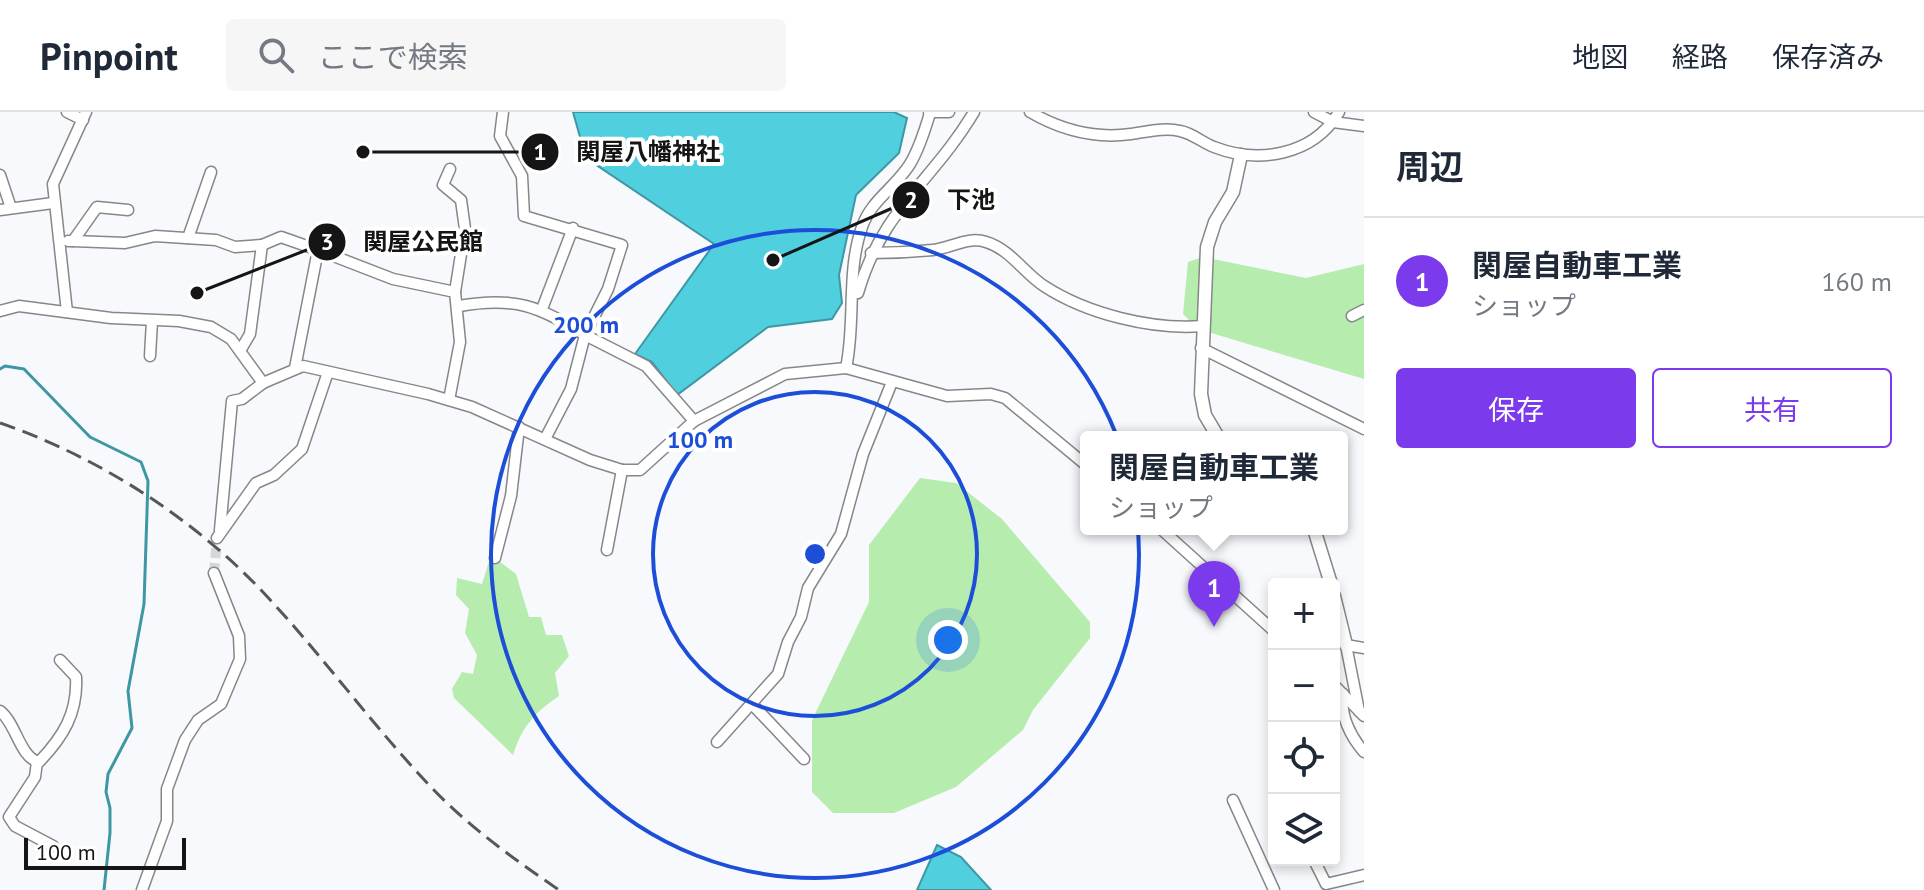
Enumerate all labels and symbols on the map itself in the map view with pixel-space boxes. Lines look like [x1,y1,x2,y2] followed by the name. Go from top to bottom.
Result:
[520,128,736,176] callout: 関屋八幡神社
[533,136,547,167] text: 1
[576,136,720,167] text: 関屋八幡神社
[891,176,1011,224] callout: 下池
[904,184,918,215] text: 2
[947,184,995,215] text: 下池
[307,218,499,266] callout: 関屋公民館
[320,226,334,257] text: 3
[363,226,483,257] text: 関屋公民館
[553,309,619,340] text: 200 m
[667,424,733,455] text: 100 m
[801,540,829,568] centre of rings
[1188,561,1240,627] pin: 1
[928,620,968,660] your location
[24,834,186,870] scale bar

